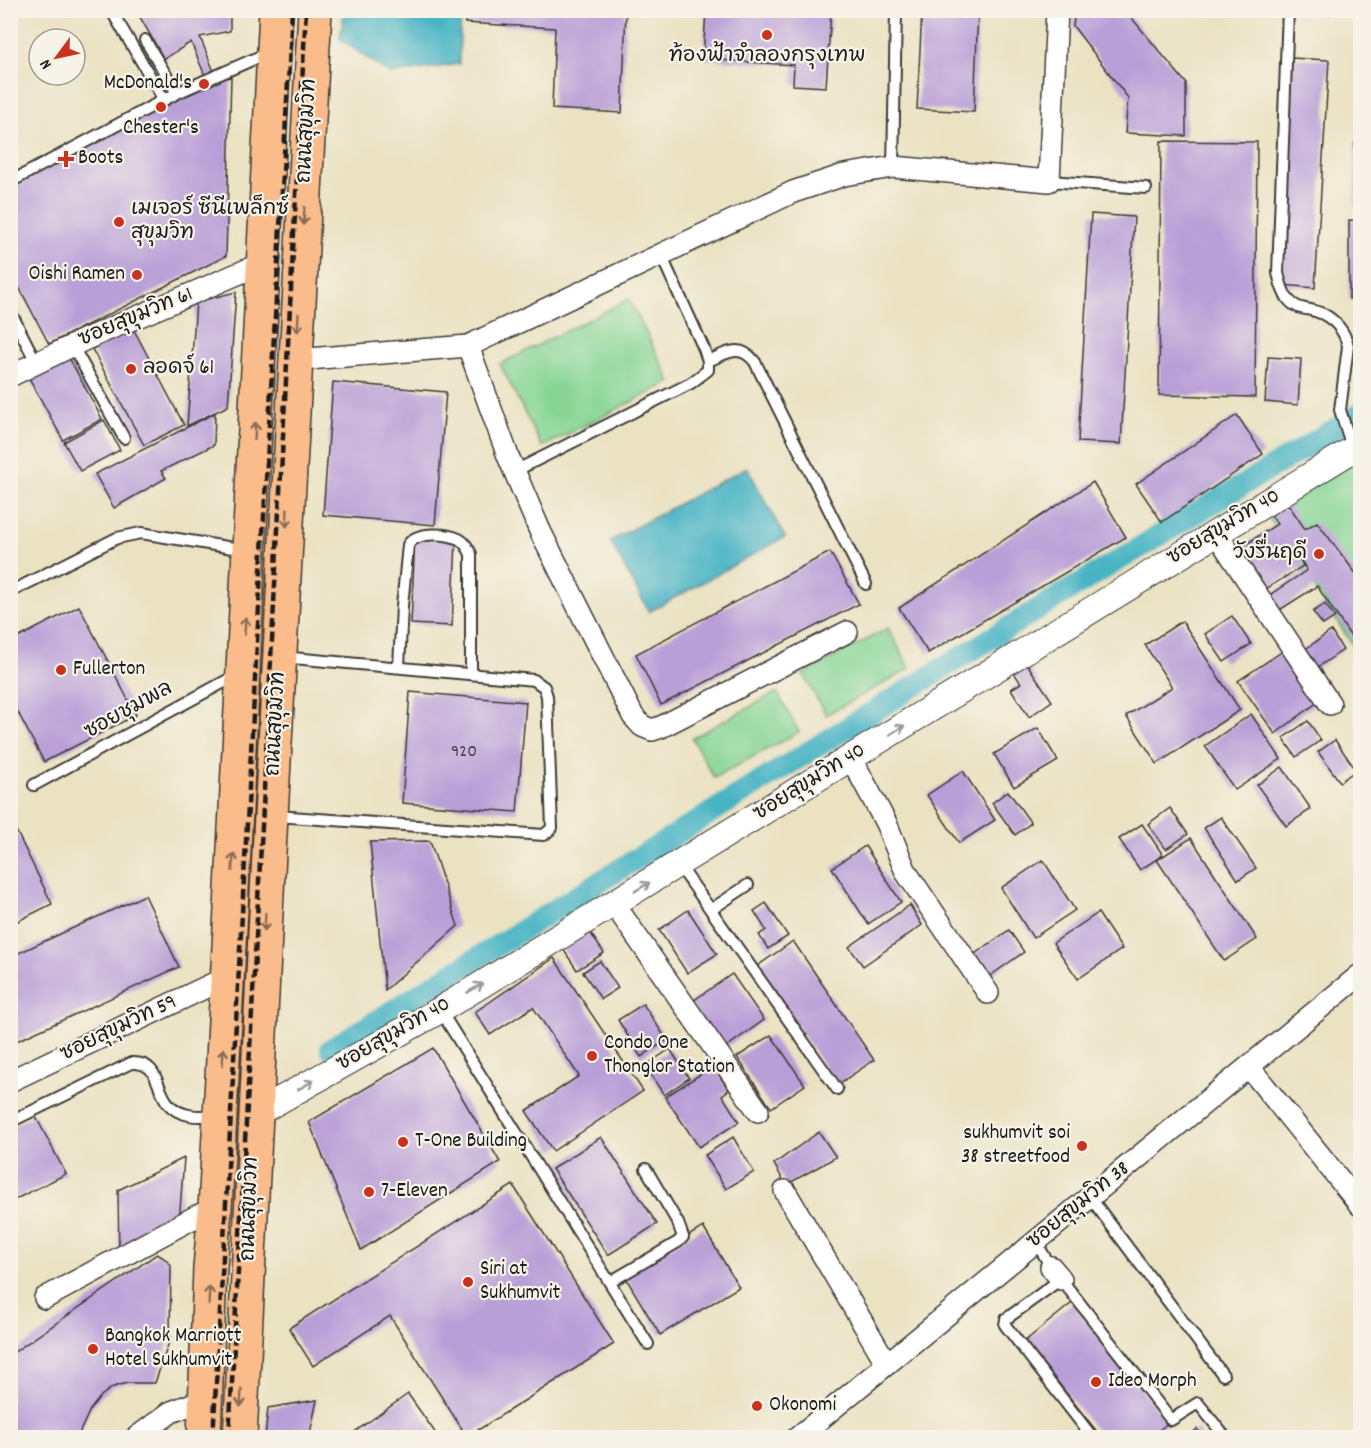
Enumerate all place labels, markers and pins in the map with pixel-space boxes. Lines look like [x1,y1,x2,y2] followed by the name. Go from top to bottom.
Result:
[760,28,774,42] marker: ท้องฟ้าจำลองกรุงเทพ
[668,40,866,72] place label: ท้องฟ้าจำลองกรุงเทพ
[104,69,192,99] place label: McDonald's
[197,77,211,91] marker: McDonald's
[154,100,168,114] marker: Chester's
[123,114,199,144] place label: Chester's
[78,144,123,174] place label: Boots
[59,152,73,166] marker: Boots
[131,194,289,249] place label: เมเจอร์ ซีนีเพล็กซ์ สุขุมวิท
[112,215,126,229] marker: เมเจอร์ ซีนีเพล็กซ์ สุขุมวิท
[29,260,125,290] place label: Oishi Ramen
[130,268,144,282] marker: Oishi Ramen
[143,353,214,384] place label: ลอดจ์ 61
[124,362,138,376] marker: ลอดจ์ 61
[1233,533,1307,569] place label: วังรื่นฤดี
[1312,547,1326,561] marker: วังรื่นฤดี
[73,655,145,685] place label: Fullerton
[54,663,68,677] marker: Fullerton
[604,1029,735,1083] place label: Condo One Thonglor Station
[585,1049,599,1063] marker: Condo One Thonglor Station
[961,1119,1070,1173] place label: sukhumvit soi 38 streetfood
[415,1127,527,1157] place label: T-One Building
[396,1135,410,1149] marker: T-One Building
[1075,1139,1089,1153] marker: sukhumvit soi 38 streetfood
[381,1177,448,1207] place label: 7-Eleven
[362,1185,376,1199] marker: 7-Eleven
[480,1255,561,1309] place label: Siri at Sukhumvit
[461,1275,475,1289] marker: Siri at Sukhumvit
[105,1322,242,1376] place label: Bangkok Marriott Hotel Sukhumvit
[86,1342,100,1356] marker: Bangkok Marriott Hotel Sukhumvit
[1108,1367,1197,1397] place label: Ideo Morph
[1089,1375,1103,1389] marker: Ideo Morph
[769,1391,836,1421] place label: Okonomi
[750,1399,764,1413] marker: Okonomi

